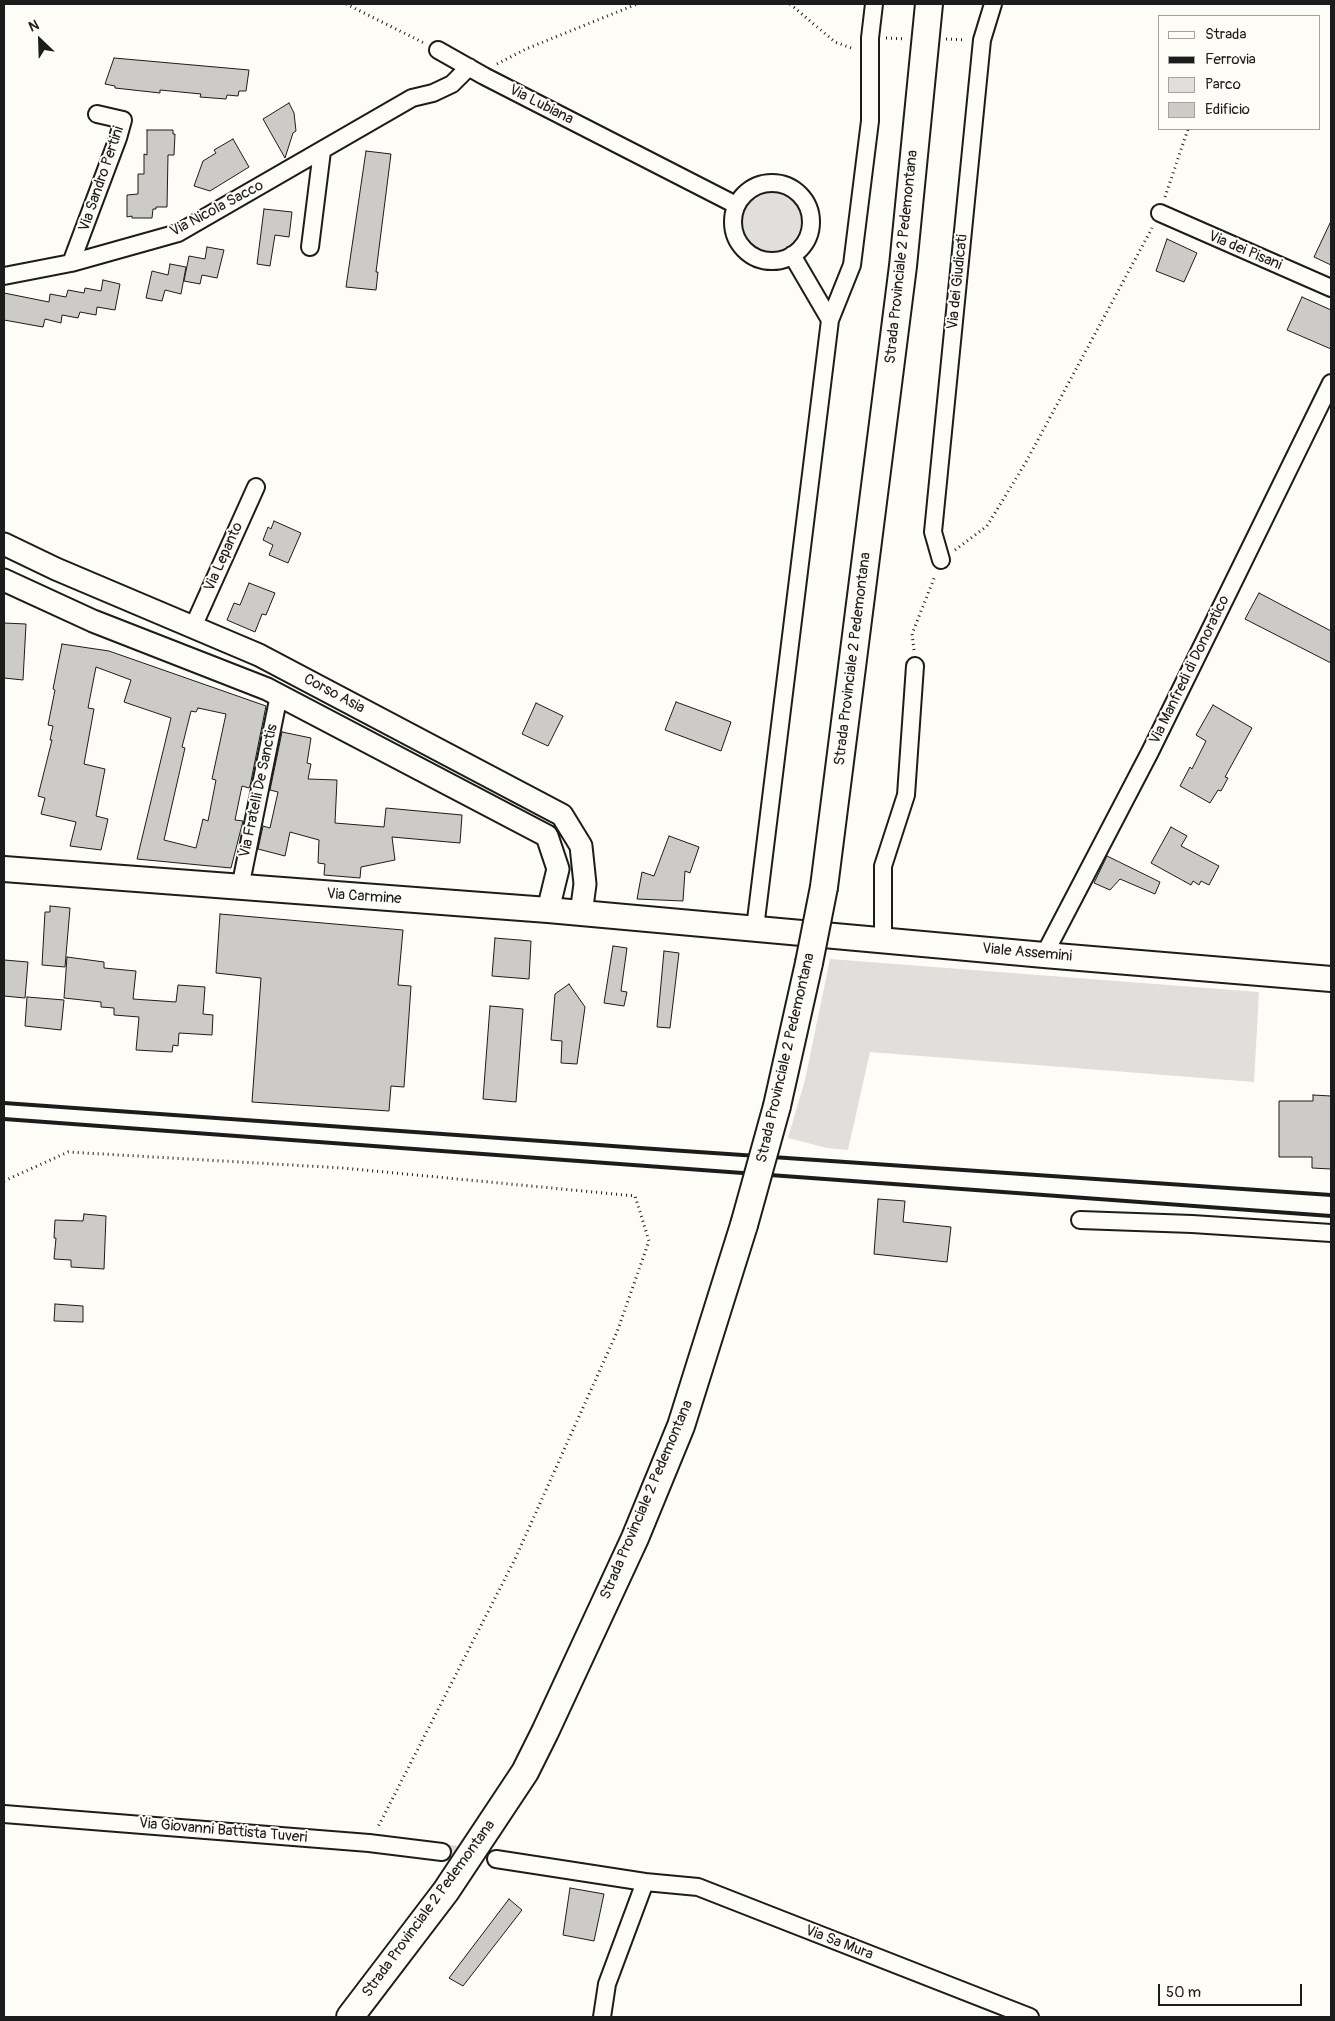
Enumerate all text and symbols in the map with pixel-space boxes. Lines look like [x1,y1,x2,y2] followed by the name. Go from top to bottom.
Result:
[15,15,65,65] north arrow
[1158,15,1320,130] legend
[26,16,41,36] text: N
[1205,25,1246,44] text: Strada
[1205,50,1256,69] text: Ferrovia
[1205,75,1241,94] text: Parco
[506,81,576,129] street label: Via Lubiana
[1205,100,1250,119] text: Edificio
[76,124,128,234] street label: Via Sandro Pertini
[882,149,922,365] street label: Strada Provinciale 2 Pedemontana
[167,177,267,241] street label: Via Nicola Sacco
[1206,227,1284,275] street label: Via dei Pisani
[944,233,972,331] street label: Via dei Giudicati
[201,520,247,594] street label: Via Lepanto
[831,551,875,767] street label: Strada Provinciale 2 Pedemontana
[1146,593,1234,747] street label: Via Manfredi di Donoratico
[300,670,368,718] street label: Corso Asia
[236,723,282,859] street label: Via Fratelli De Sanctis
[326,885,402,909] street label: Via Carmine
[981,940,1073,966] street label: Viale Assemini
[753,951,819,1165] street label: Strada Provinciale 2 Pedemontana
[597,1398,697,1602] street label: Strada Provinciale 2 Pedemontana
[138,1815,308,1847] street label: Via Giovanni Battista Tuveri
[359,1817,499,2001] street label: Strada Provinciale 2 Pedemontana
[802,1922,876,1964] street label: Via Sa Mura
[1160,1974,1304,2006] scale bar
[1166,1983,1201,2002] text: 50 m

